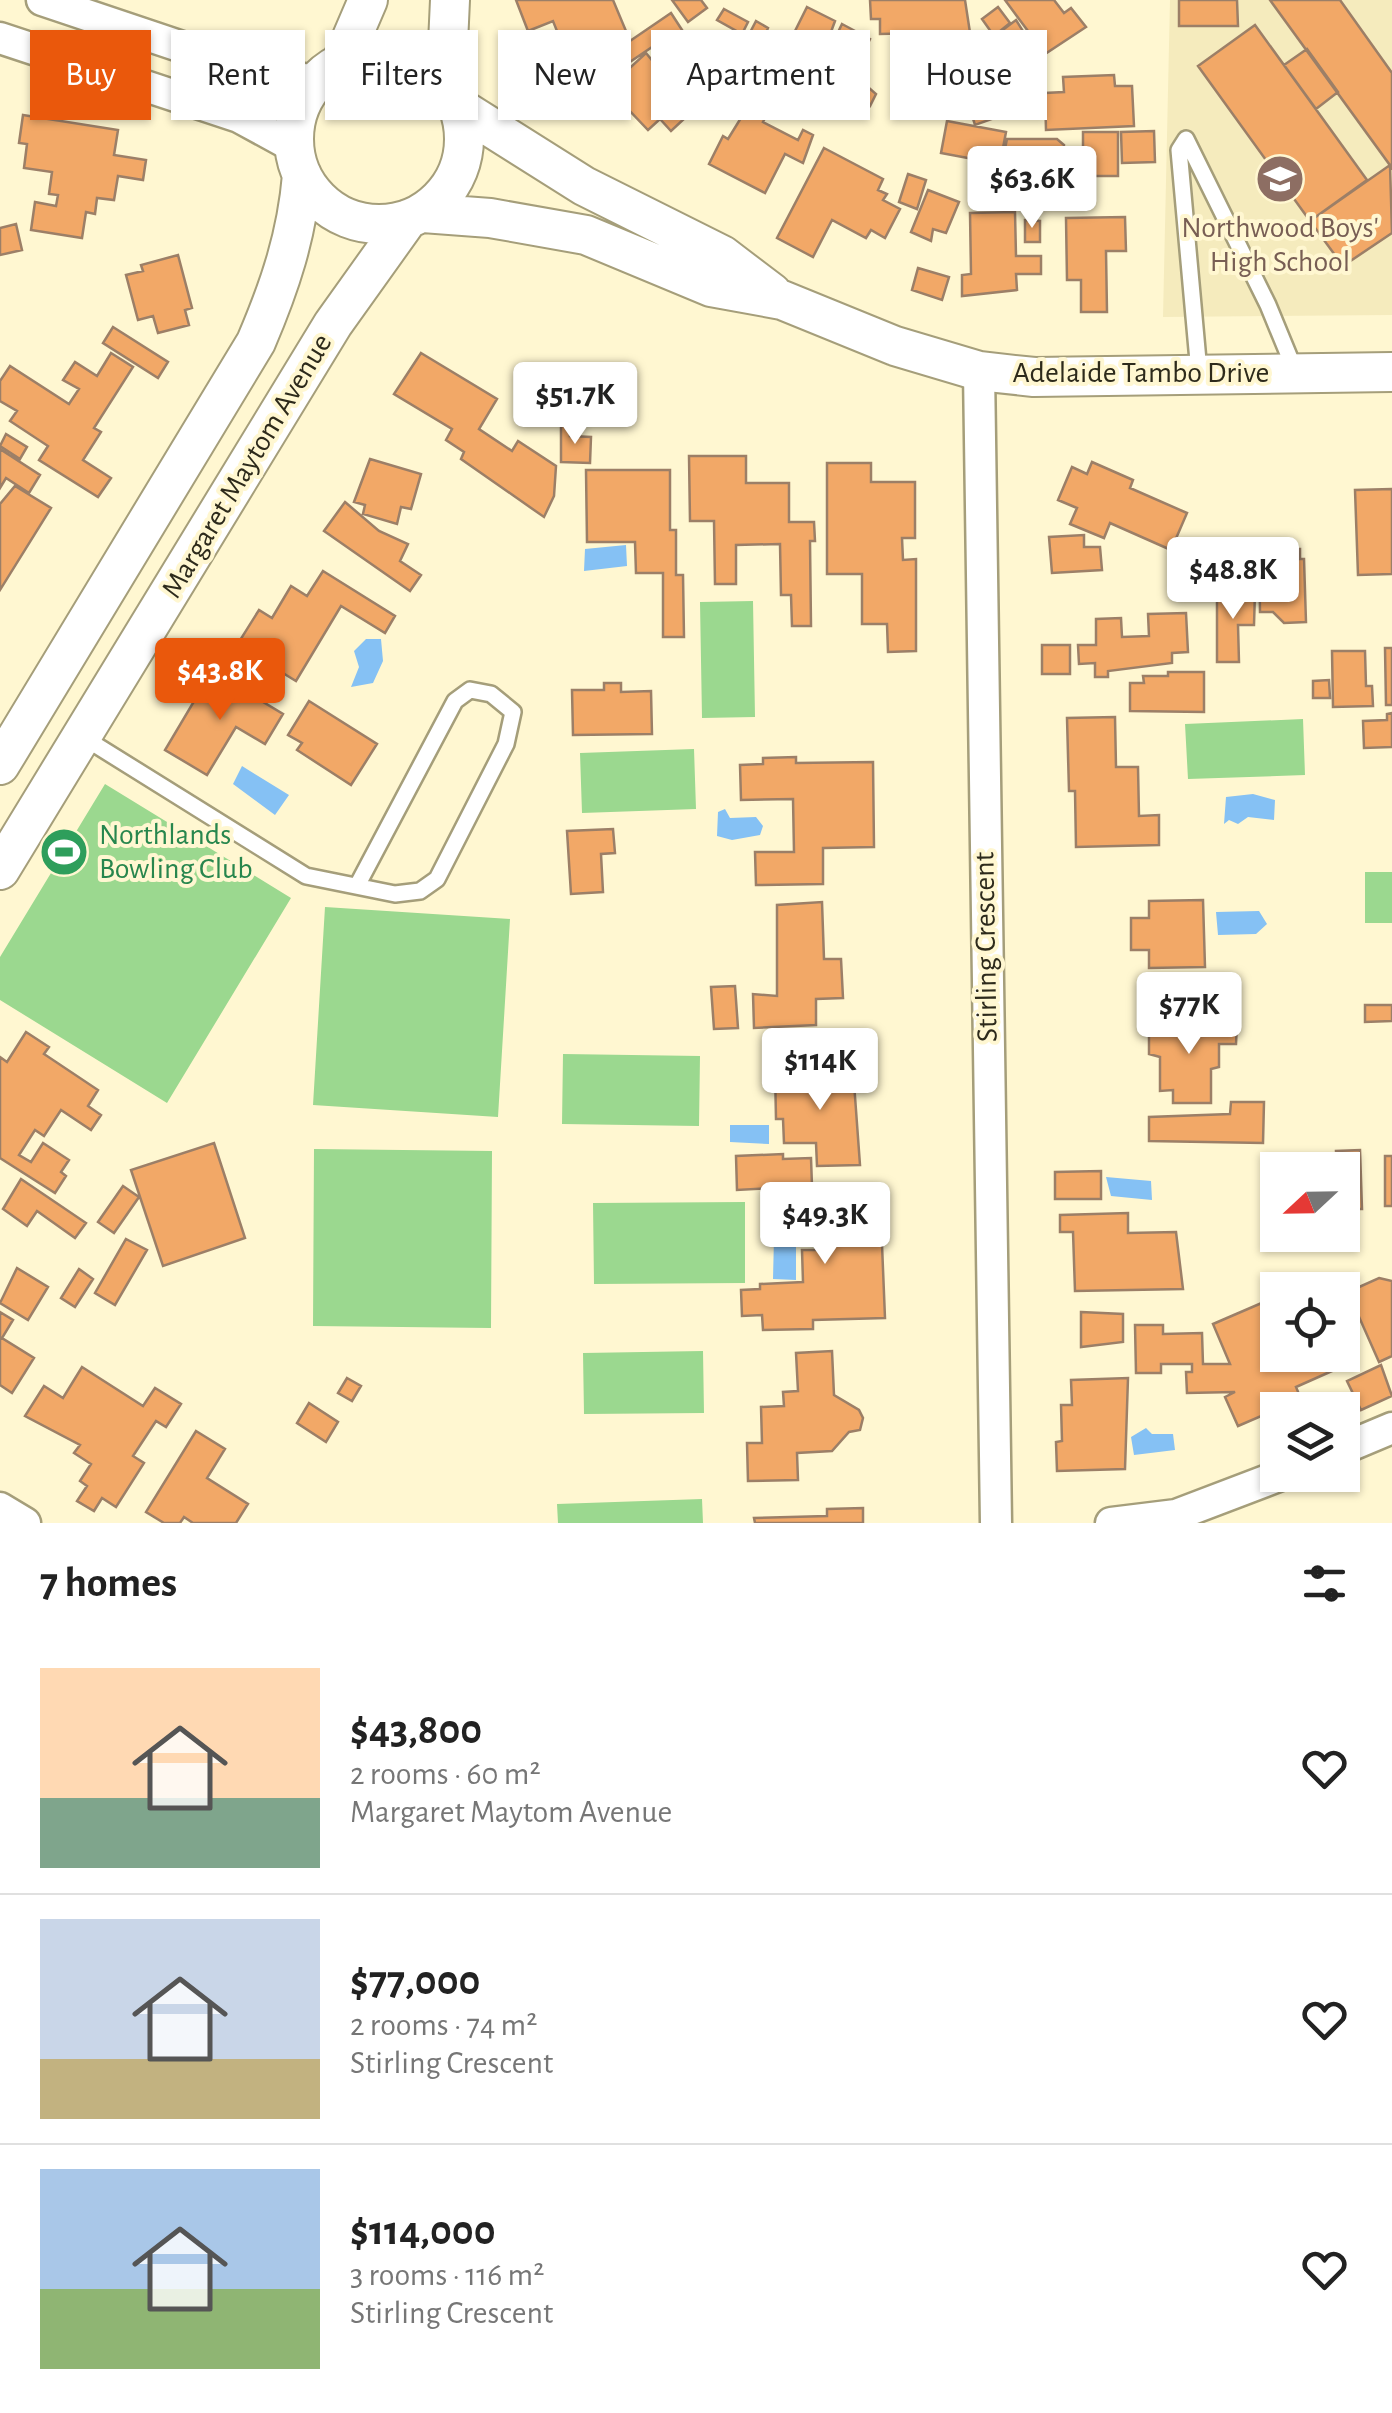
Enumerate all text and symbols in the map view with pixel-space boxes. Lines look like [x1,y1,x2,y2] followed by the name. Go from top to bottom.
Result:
[30,30,151,120] chip: Buy
[171,30,305,120] chip: Rent
[325,30,478,120] chip: Filters
[498,30,631,120] chip: New
[651,30,870,120] chip: Apartment
[890,30,1047,120] chip: House
[951,146,1113,231] pin: $63.6K
[1254,153,1306,205] school or university icon: Northwood Boys' High School
[989,162,1075,194] text: $63.6K
[1181,213,1379,277] place label: Northwood Boys' High School
[156,329,338,603] street label: Margaret Maytom Avenue
[1013,358,1269,388] street label: Adelaide Tambo Drive
[494,362,656,447] pin: $51.7K
[535,378,615,410] text: $51.7K
[1152,537,1314,622] pin: $48.8K
[1189,553,1277,585] text: $48.8K
[139,638,301,723] pin: $43.8K
[177,654,263,686] text: $43.8K
[99,820,253,884] place label: Northlands Bowling Club
[38,826,90,878] sports icon: Northlands Bowling Club
[969,851,1003,1042] street label: Stirling Crescent
[1130,972,1248,1057] pin: $77K
[1159,988,1219,1020] text: $77K
[750,1028,890,1113] pin: $114K
[784,1044,856,1076] text: $114K
[1260,1152,1360,1252] north arrow
[1260,1152,1360,1492] map controls
[744,1182,906,1267] pin: $49.3K
[782,1198,868,1230] text: $49.3K
[1260,1272,1360,1372] button: locate
[1260,1392,1360,1492] button: layers
[1297,1556,1352,1611] icon: filters
[40,1562,177,1604] text: 7 homes
[120,1708,240,1828] icon: home
[350,1709,482,1751] text: $43,800
[1297,1741,1352,1796] icon: heart
[350,1758,541,1790] text: 2 rooms · 60 m²
[350,1796,672,1828] text: Margaret Maytom Avenue
[120,1959,240,2079] icon: home
[350,1960,480,2002] text: $77,000
[1297,1992,1352,2047] icon: heart
[350,2009,537,2041] text: 2 rooms · 74 m²
[350,2047,553,2079] text: Stirling Crescent
[120,2209,240,2329] icon: home
[350,2210,496,2252] text: $114,000
[1297,2242,1352,2297] icon: heart
[350,2259,544,2291] text: 3 rooms · 116 m²
[350,2297,553,2329] text: Stirling Crescent

